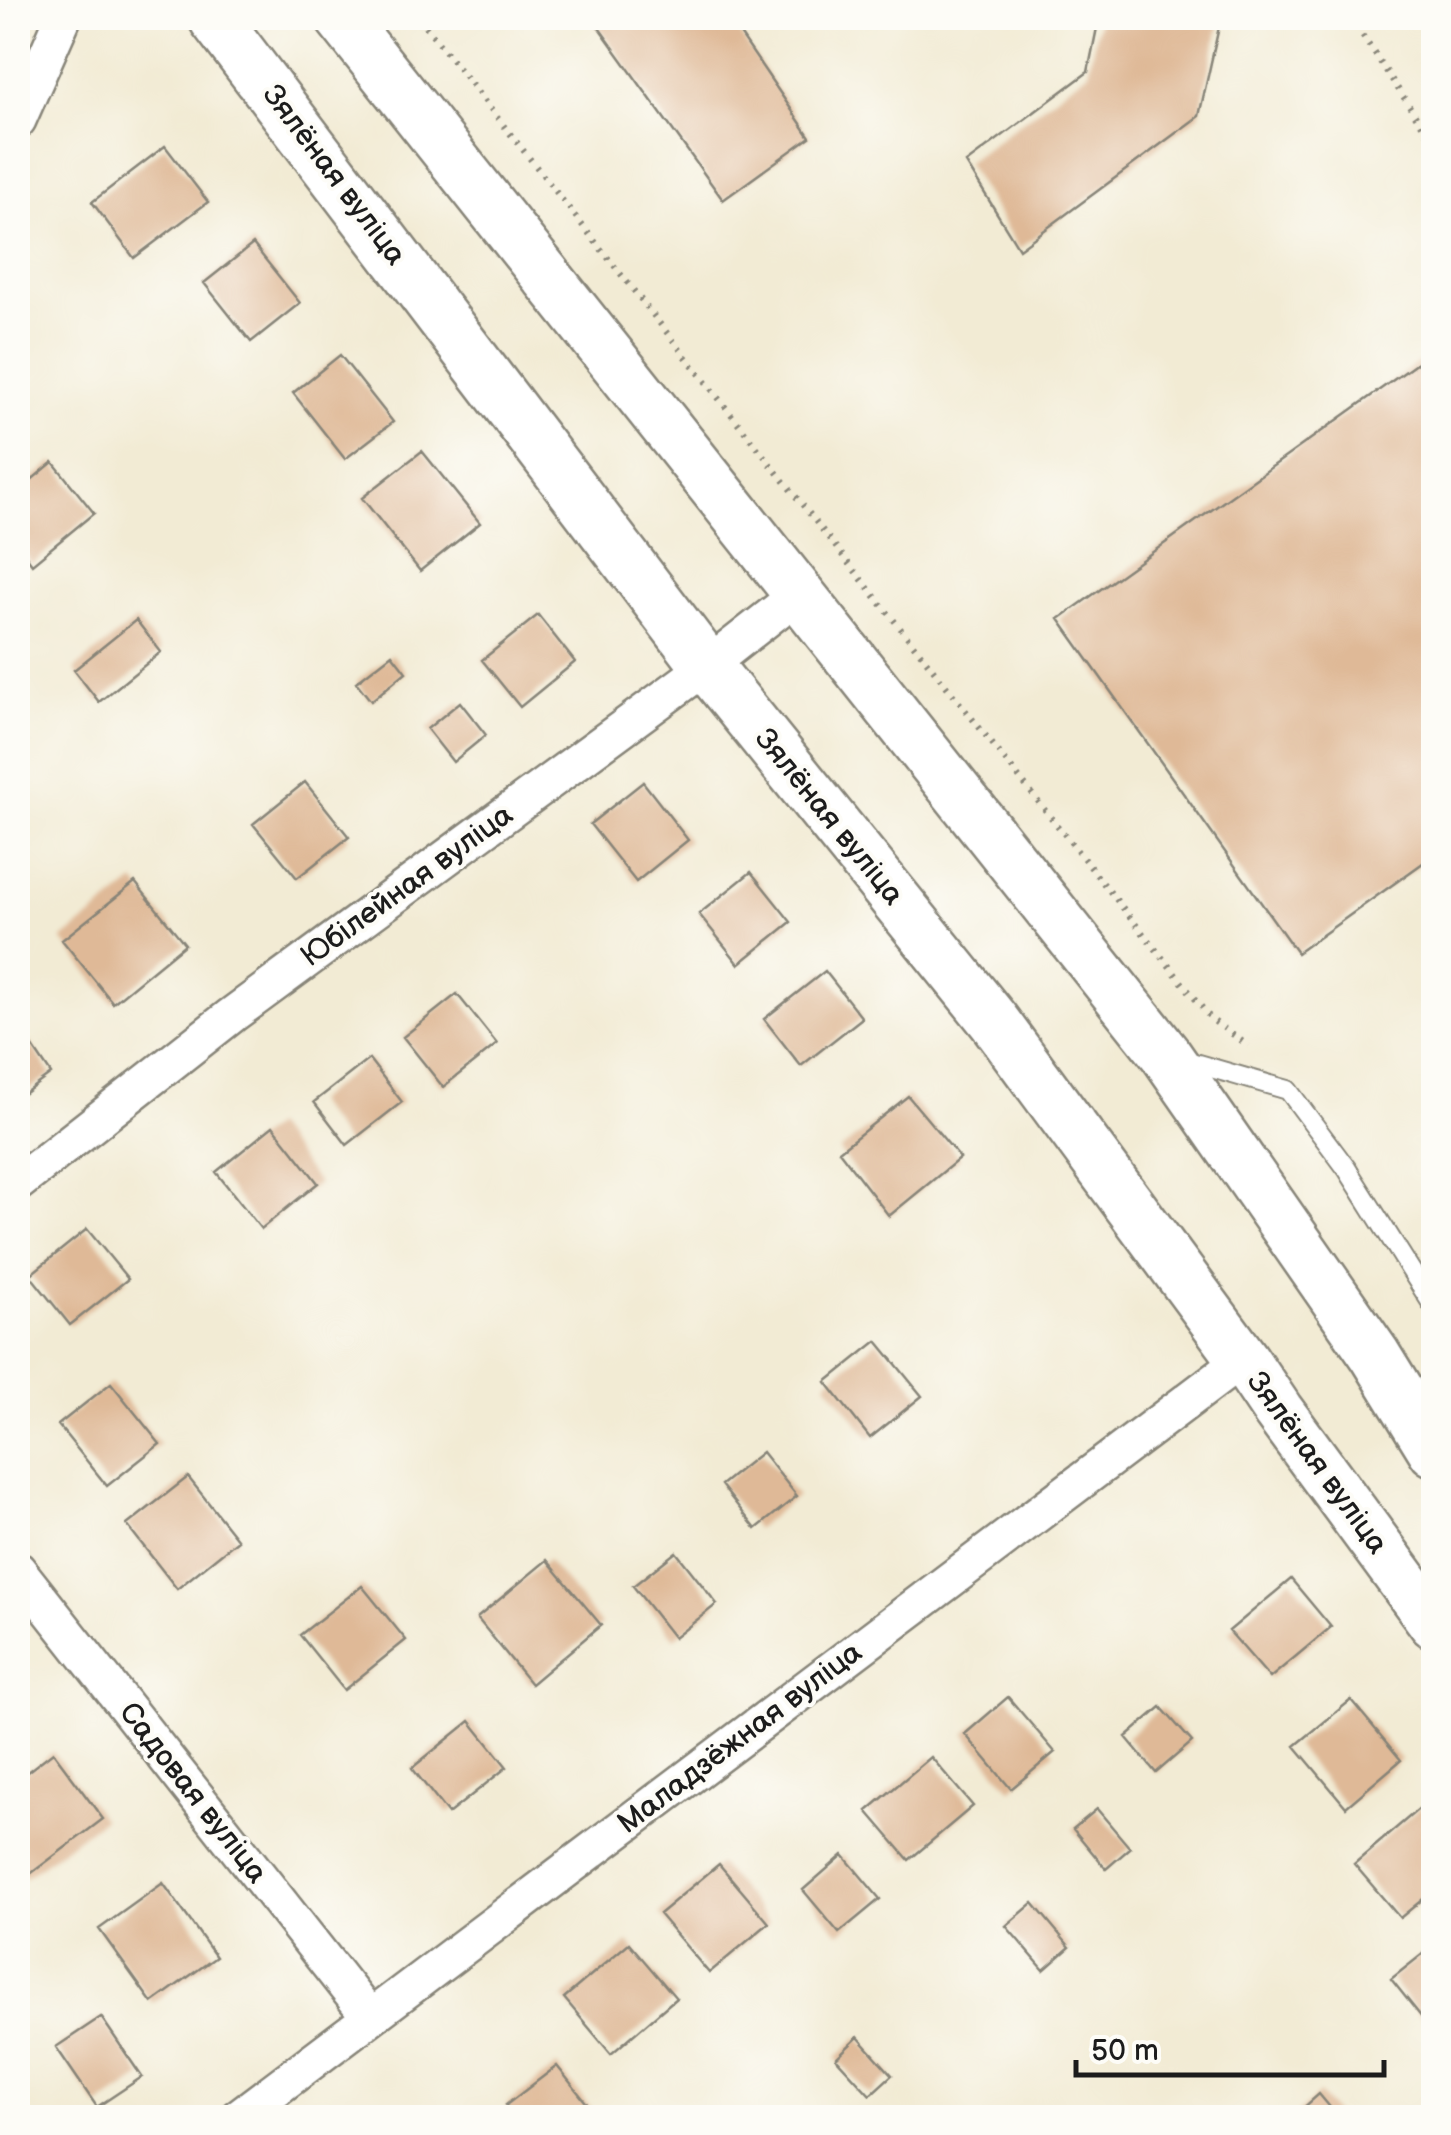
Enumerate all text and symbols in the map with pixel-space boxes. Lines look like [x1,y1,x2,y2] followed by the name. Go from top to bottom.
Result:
[254,78,414,273] street label: Зялёная вуліца
[747,722,911,913] street label: Зялёная вуліца
[294,797,520,975] street label: Юбілейная вуліца
[1239,1365,1395,1561] street label: Зялёная вуліца
[611,1634,869,1842] street label: Маладзёжная вуліца
[111,1695,275,1891] street label: Садовая вуліца
[1076,2015,1384,2077] scale bar
[1091,2033,1159,2069] text: 50 m

